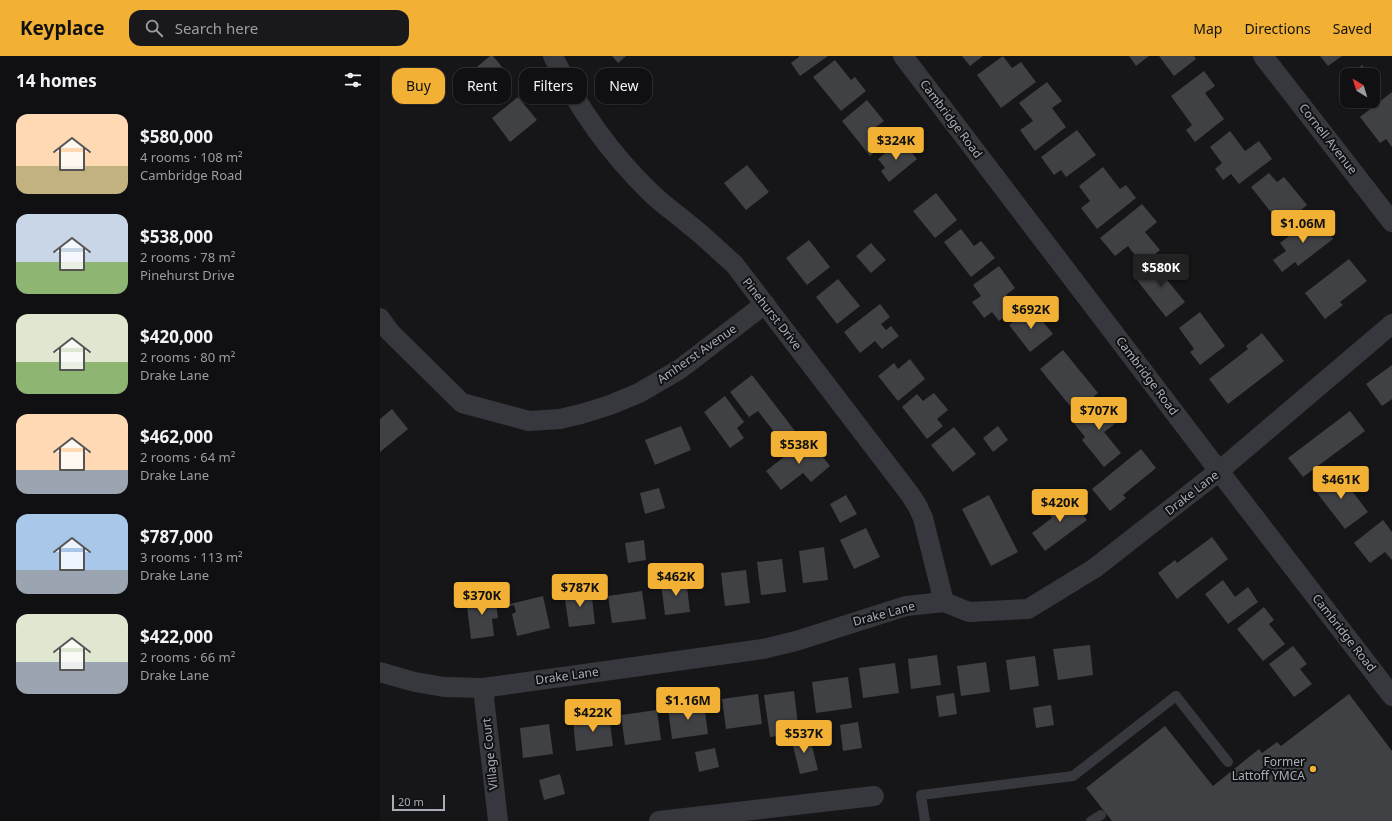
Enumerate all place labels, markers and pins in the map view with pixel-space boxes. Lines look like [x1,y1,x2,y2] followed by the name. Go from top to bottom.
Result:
[868,127,924,161] pin: $324K
[1270,210,1336,244] pin: $1.06M
[1133,254,1189,288] pin: $580K
[1003,296,1059,330] pin: $692K
[1071,397,1127,431] pin: $707K
[771,431,827,465] pin: $538K
[1313,466,1369,500] pin: $461K
[1032,489,1088,523] pin: $420K
[648,563,704,597] pin: $462K
[552,574,608,608] pin: $787K
[454,582,510,616] pin: $370K
[655,687,721,721] pin: $1.16M
[565,699,621,733] pin: $422K
[776,720,832,754] pin: $537K
[1232,753,1305,784] place label: Former Lattoff YMCA
[1308,764,1318,774] marker: Former Lattoff YMCA

